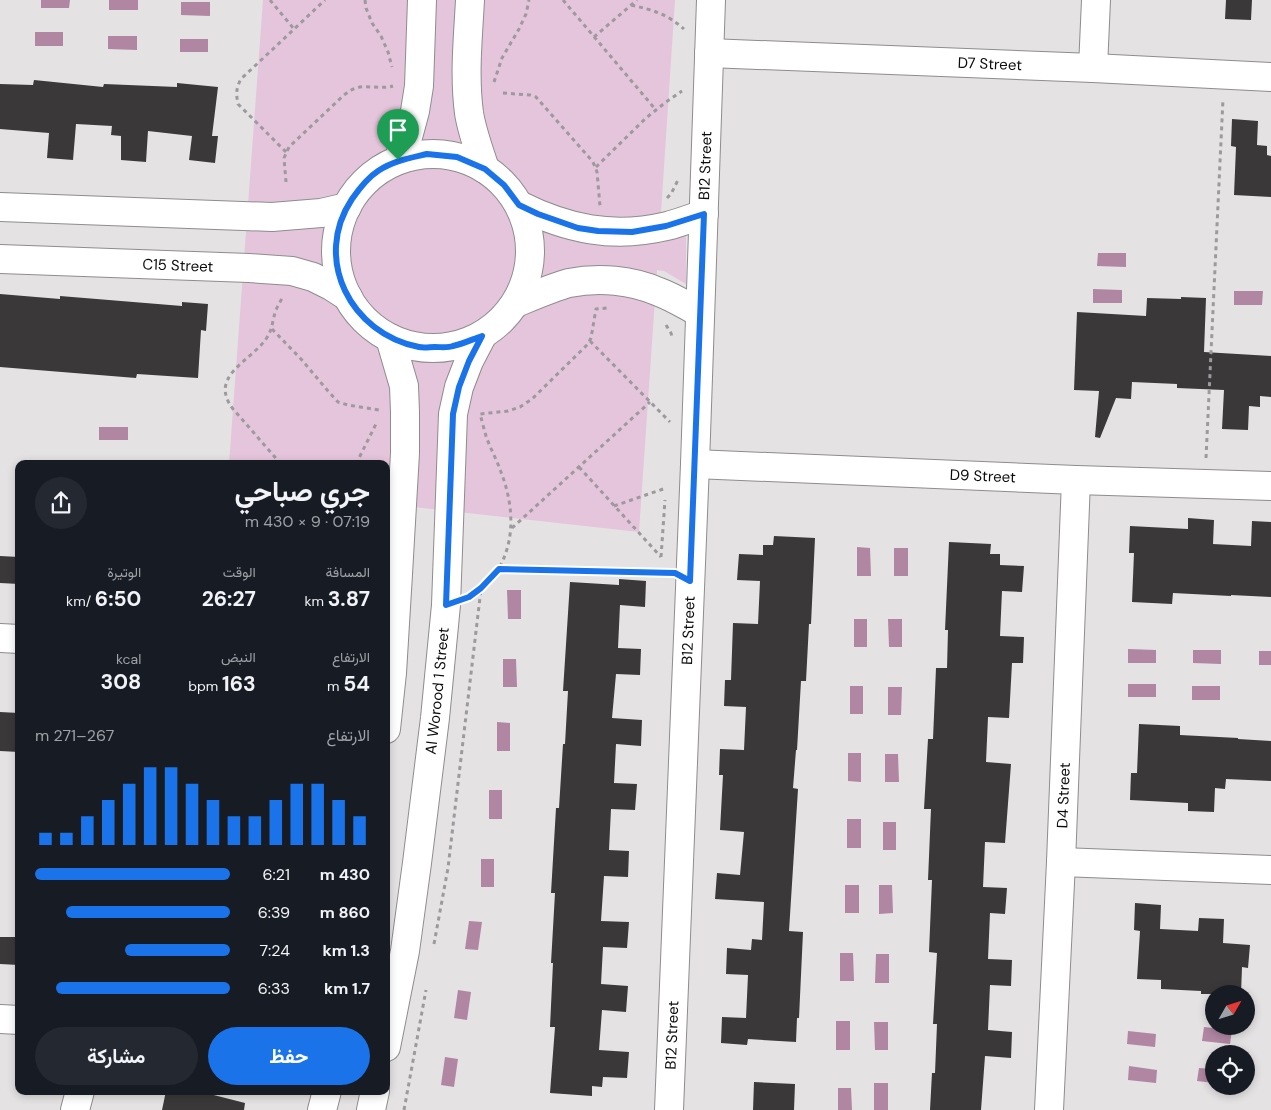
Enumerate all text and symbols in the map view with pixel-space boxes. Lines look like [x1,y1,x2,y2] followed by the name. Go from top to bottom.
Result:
[957,53,1022,75] street label: D7 Street
[377,109,419,160] pin
[384,116,412,144] icon: arrive
[694,131,716,200] street label: B12 Street
[142,254,214,277] street label: C15 Street
[949,465,1016,487] street label: D9 Street
[234,473,370,510] text: جري صباحي
[35,477,87,529] button: share
[245,511,370,532] text: 07:19 · 9 × 430 m
[107,563,141,581] text: الوتيرة
[223,563,256,581] text: الوقت
[326,563,370,581] text: المسافة
[95,585,141,613] text: 6:50
[202,585,256,613] text: 26:27
[328,585,370,613] text: 3.87
[66,592,95,610] text: /km
[304,592,328,610] text: km
[677,595,700,665] street label: B12 Street
[421,626,454,756] street label: Al Worood 1 Street
[221,648,256,666] text: النبض
[332,648,370,666] text: الارتفاع
[116,650,141,668] text: kcal
[101,668,141,696] text: 308
[222,670,256,698] text: 163
[343,670,370,698] text: 54
[188,677,222,695] text: bpm
[327,677,343,695] text: m
[35,725,114,746] text: 267–271 m
[327,725,370,746] text: الارتفاع
[1052,762,1075,829] street label: D4 Street
[263,864,290,885] text: 6:21
[320,864,370,885] text: 430 m
[258,902,290,923] text: 6:39
[320,902,370,923] text: 860 m
[260,940,290,961] text: 7:24
[322,940,370,961] text: 1.3 km
[258,978,290,999] text: 6:33
[324,978,370,999] text: 1.7 km
[1205,985,1255,1035] north arrow
[1205,985,1255,1095] map controls
[661,1000,683,1070] street label: B12 Street
[35,1027,198,1085] button: مشاركة
[208,1027,370,1085] button: حفظ
[1205,1045,1255,1095] button: locate

